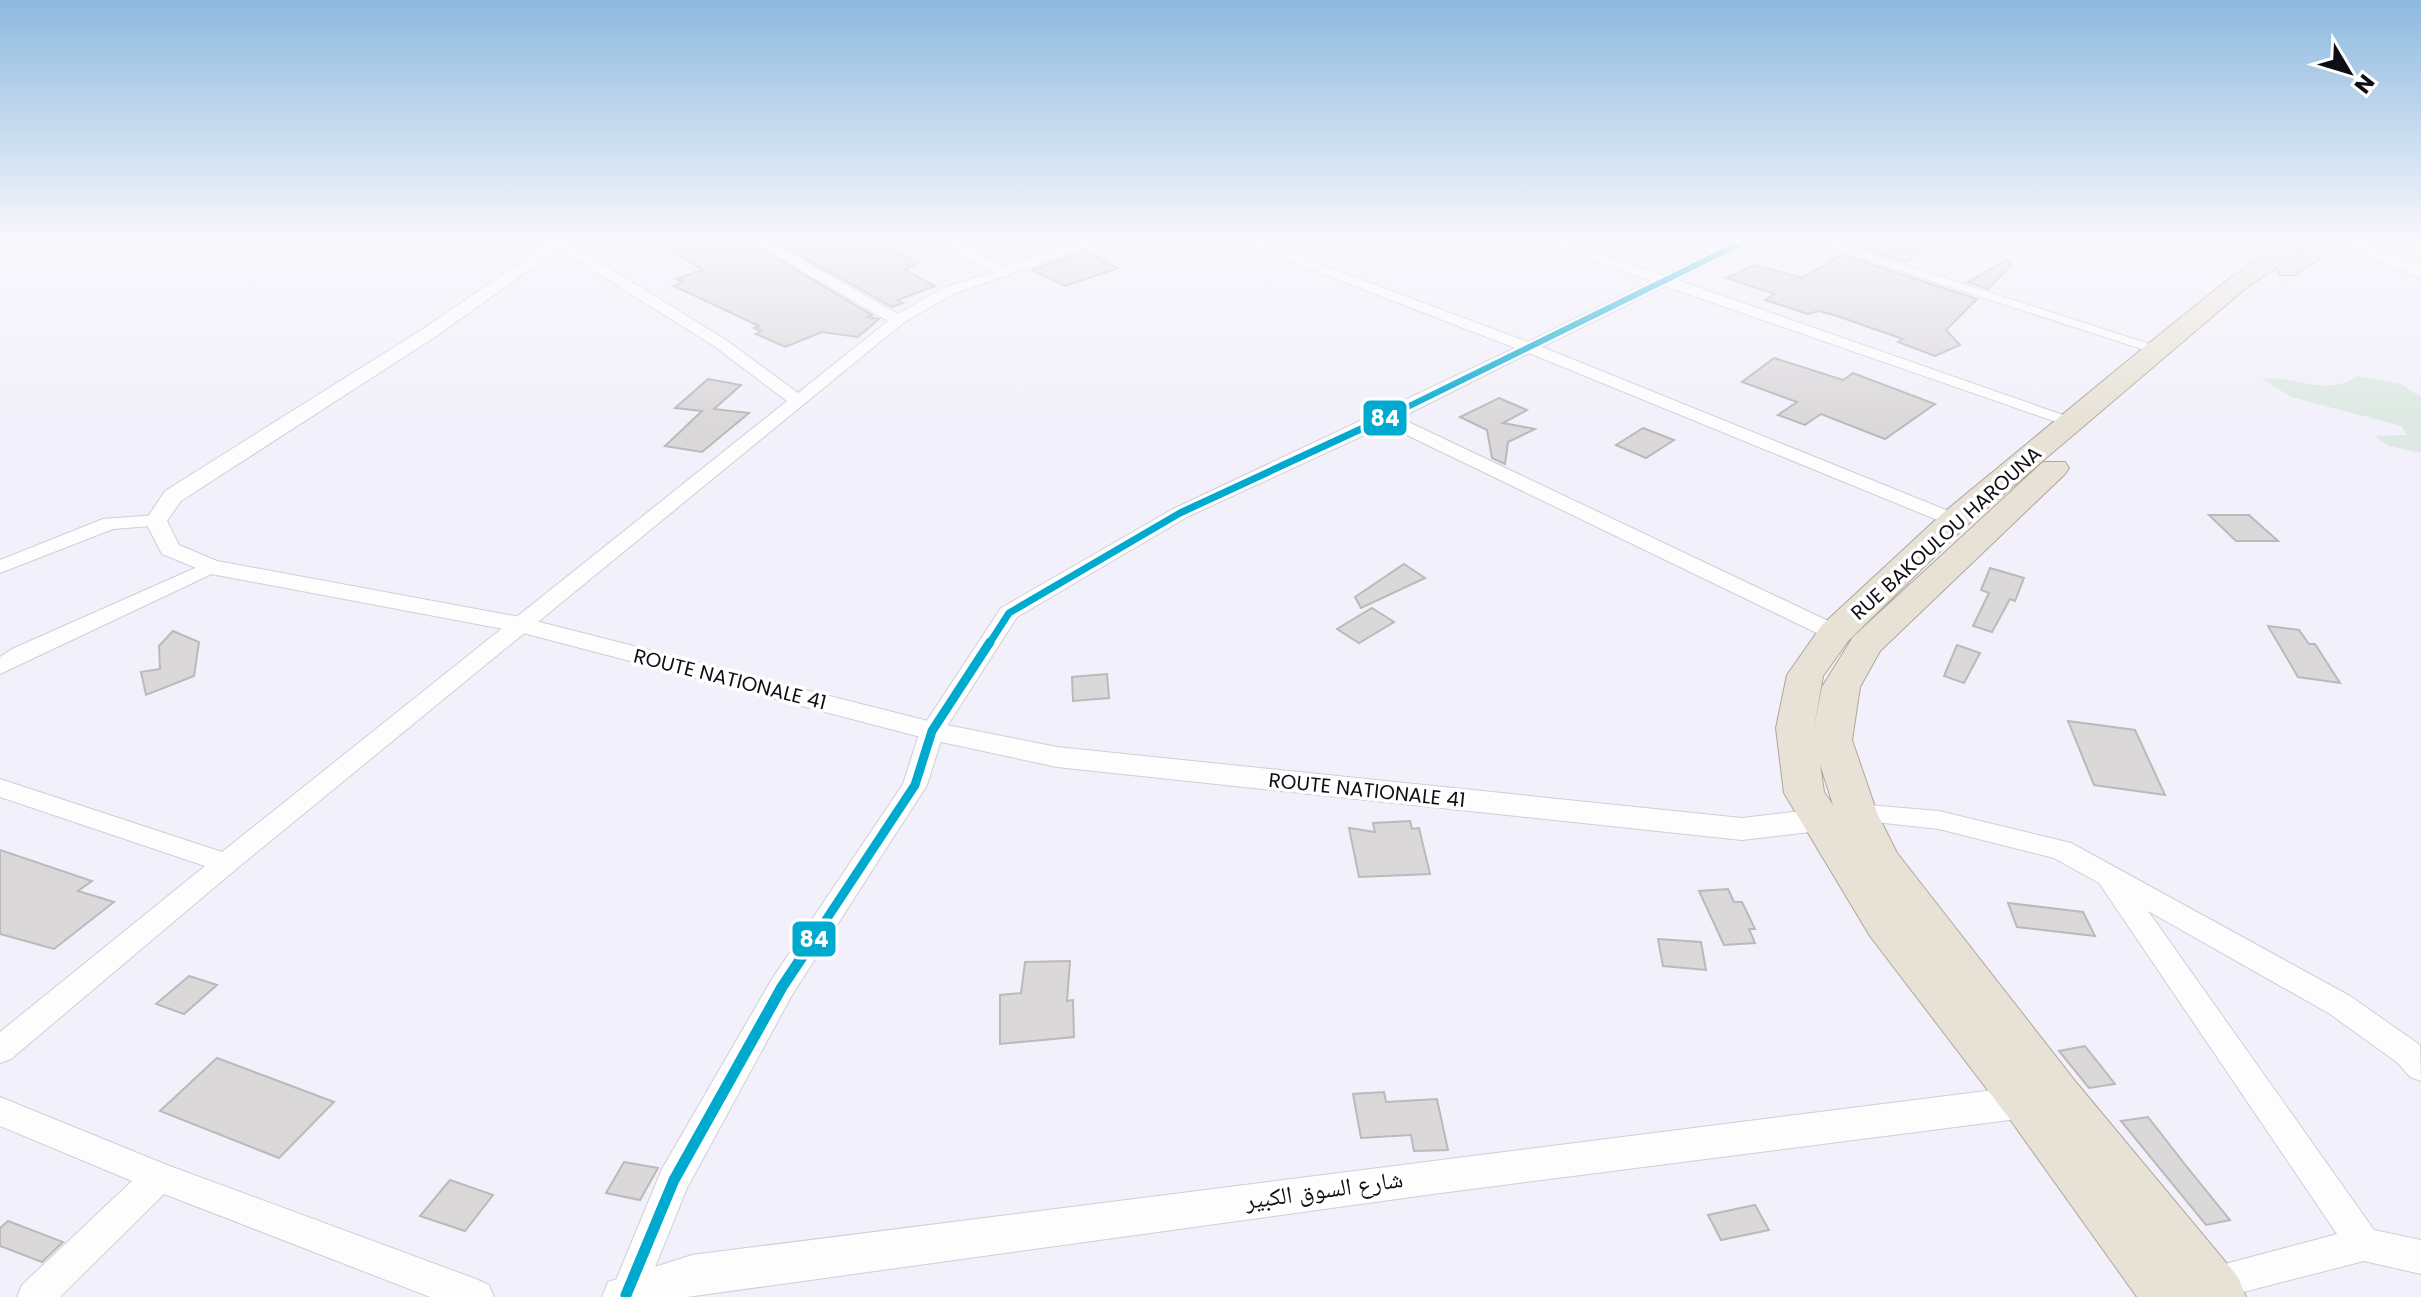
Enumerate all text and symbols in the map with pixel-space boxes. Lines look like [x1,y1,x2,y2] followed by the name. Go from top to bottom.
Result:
[2309,32,2389,112] north arrow
[2347,68,2382,100] text: N
[1362,399,1408,437] line badge: 84
[1370,403,1400,434] text: 84
[1845,440,2047,626] street label: RUE BAKOULOU HAROUNA
[631,642,829,716] street label: ROUTE NATIONALE 41
[1267,766,1467,814] street label: ROUTE NATIONALE 41
[791,920,837,958] line badge: 84
[799,924,829,955] text: 84
[1242,1162,1405,1217] street label: شارع السوق الكبير

